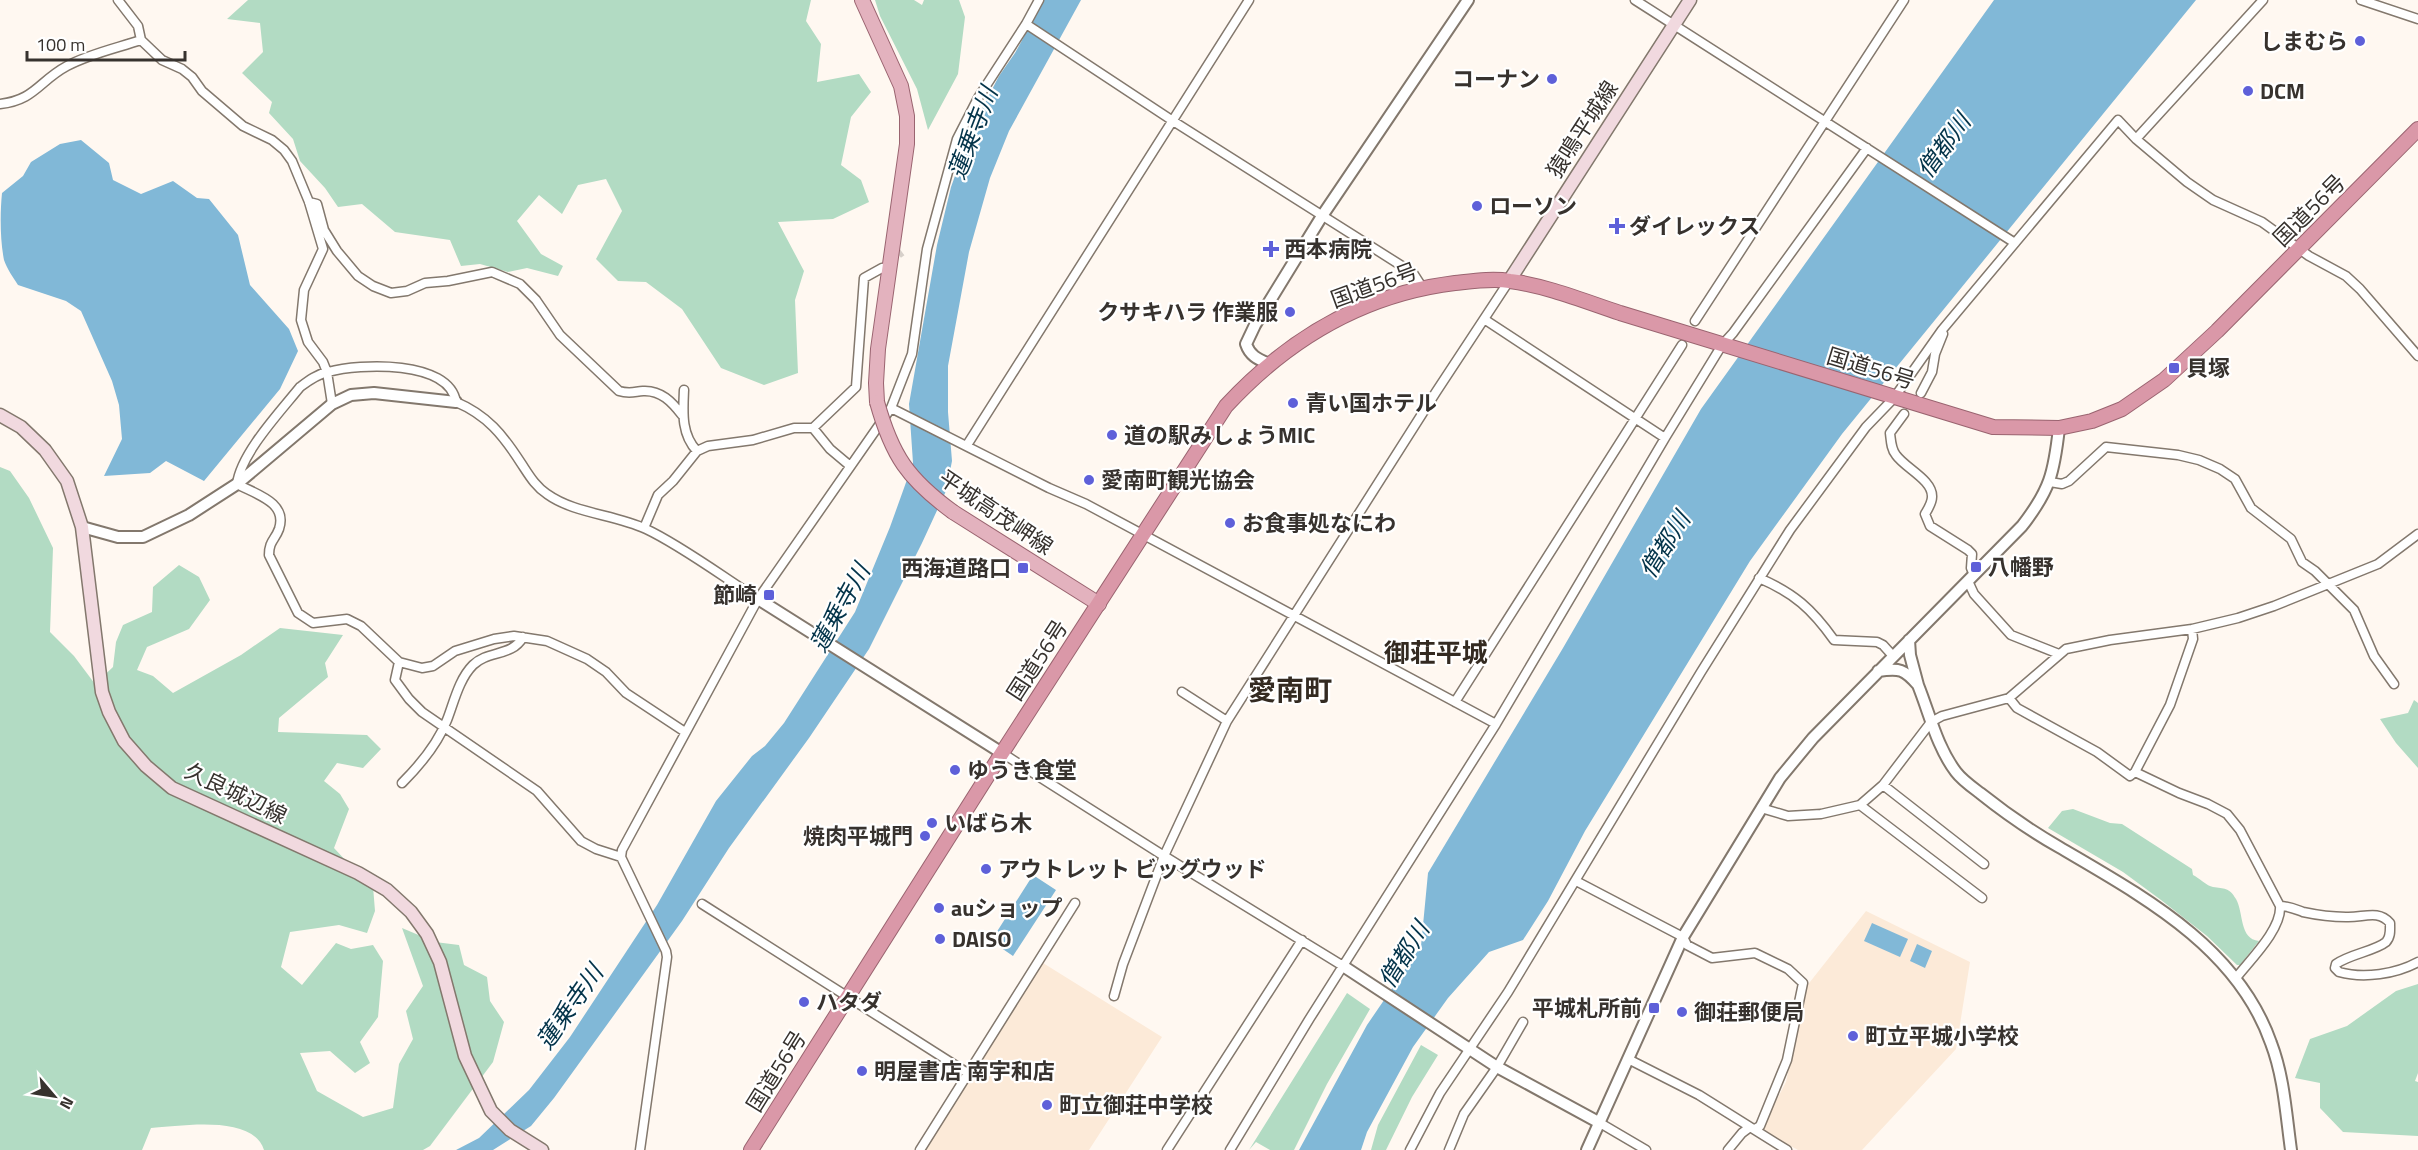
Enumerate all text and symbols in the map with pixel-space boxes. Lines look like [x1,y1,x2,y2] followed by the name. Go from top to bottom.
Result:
[27,24,184,62] scale bar
[2260,24,2348,58] place label: しまむら
[36,31,85,58] text: 100 m
[2353,34,2367,48] marker: しまむら
[1452,62,1540,96] place label: コーナン
[1545,72,1559,86] marker: コーナン
[1538,74,1626,184] street label: 猿鳴平城線
[2260,74,2305,108] place label: DCM
[938,79,1007,184] water label: 蓮乗寺川
[2241,84,2255,98] marker: DCM
[1907,103,1981,185] water label: 僧都川
[2265,166,2353,254] street label: 国道56号
[1489,189,1577,223] place label: ローソン
[1470,199,1484,213] marker: ローソン
[1629,209,1760,243] place label: ダイレックス
[1610,219,1624,233] marker: ダイレックス
[1284,232,1372,266] place label: 西本病院
[1262,240,1280,258] marker: 西本病院
[1326,254,1422,316] street label: 国道56号
[1097,295,1278,329] place label: クサキハラ 作業服
[1283,305,1297,319] marker: クサキハラ 作業服
[1823,338,1919,398] street label: 国道56号
[2186,351,2230,385] place label: 貝塚
[2167,361,2181,375] marker: 貝塚
[1305,386,1437,420] place label: 青い国ホテル
[1286,396,1300,410] marker: 青い国ホテル
[1124,418,1315,452] place label: 道の駅みしょうMIC
[1105,428,1119,442] marker: 道の駅みしょうMIC
[932,461,1060,563] street label: 平城高茂岬線
[1101,463,1255,497] place label: 愛南町観光協会
[1082,473,1096,487] marker: 愛南町観光協会
[1630,502,1700,585] water label: 僧都川
[1242,506,1396,540] place label: お食事処なにわ
[1223,516,1237,530] marker: お食事処なにわ
[1988,550,2054,584] place label: 八幡野
[901,551,1011,585] place label: 西海道路口
[800,554,880,658] water label: 蓮乗寺川
[1969,560,1983,574] marker: 八幡野
[1016,561,1030,575] marker: 西海道路口
[713,578,757,612] place label: 節崎
[762,588,776,602] marker: 節崎
[998,613,1076,707] street label: 国道56号
[1384,633,1488,672] district label: 御荘平城
[1248,668,1332,711] district label: 愛南町
[967,753,1077,787] place label: ゆうき食堂
[179,754,293,832] street label: 久良城辺線
[948,763,962,777] marker: ゆうき食堂
[944,806,1032,840] place label: いばら木
[925,816,939,830] marker: いばら木
[803,819,913,853] place label: 焼肉平城門
[918,829,932,843] marker: 焼肉平城門
[998,852,1267,886] place label: アウトレット ビッグウッド
[979,862,993,876] marker: アウトレット ビッグウッド
[951,891,1062,925] place label: auショップ
[932,901,946,915] marker: auショップ
[1369,912,1439,995] water label: 僧都川
[952,922,1012,956] place label: DAISO
[933,932,947,946] marker: DAISO
[527,954,613,1056] water label: 蓮乗寺川
[816,985,882,1019] place label: ハタダ
[1532,991,1642,1025] place label: 平城札所前
[797,995,811,1009] marker: ハタダ
[1694,995,1804,1029] place label: 御荘郵便局
[1647,1001,1661,1015] marker: 平城札所前
[1675,1005,1689,1019] marker: 御荘郵便局
[1865,1019,2019,1053] place label: 町立平城小学校
[738,1024,814,1118] street label: 国道56号
[1846,1029,1860,1043] marker: 町立平城小学校
[874,1054,1055,1088] place label: 明屋書店 南宇和店
[855,1064,869,1078] marker: 明屋書店 南宇和店
[24,1066,84,1126] north arrow
[1059,1088,1213,1122] place label: 町立御荘中学校
[54,1093,80,1114] text: N
[1040,1098,1054,1112] marker: 町立御荘中学校

